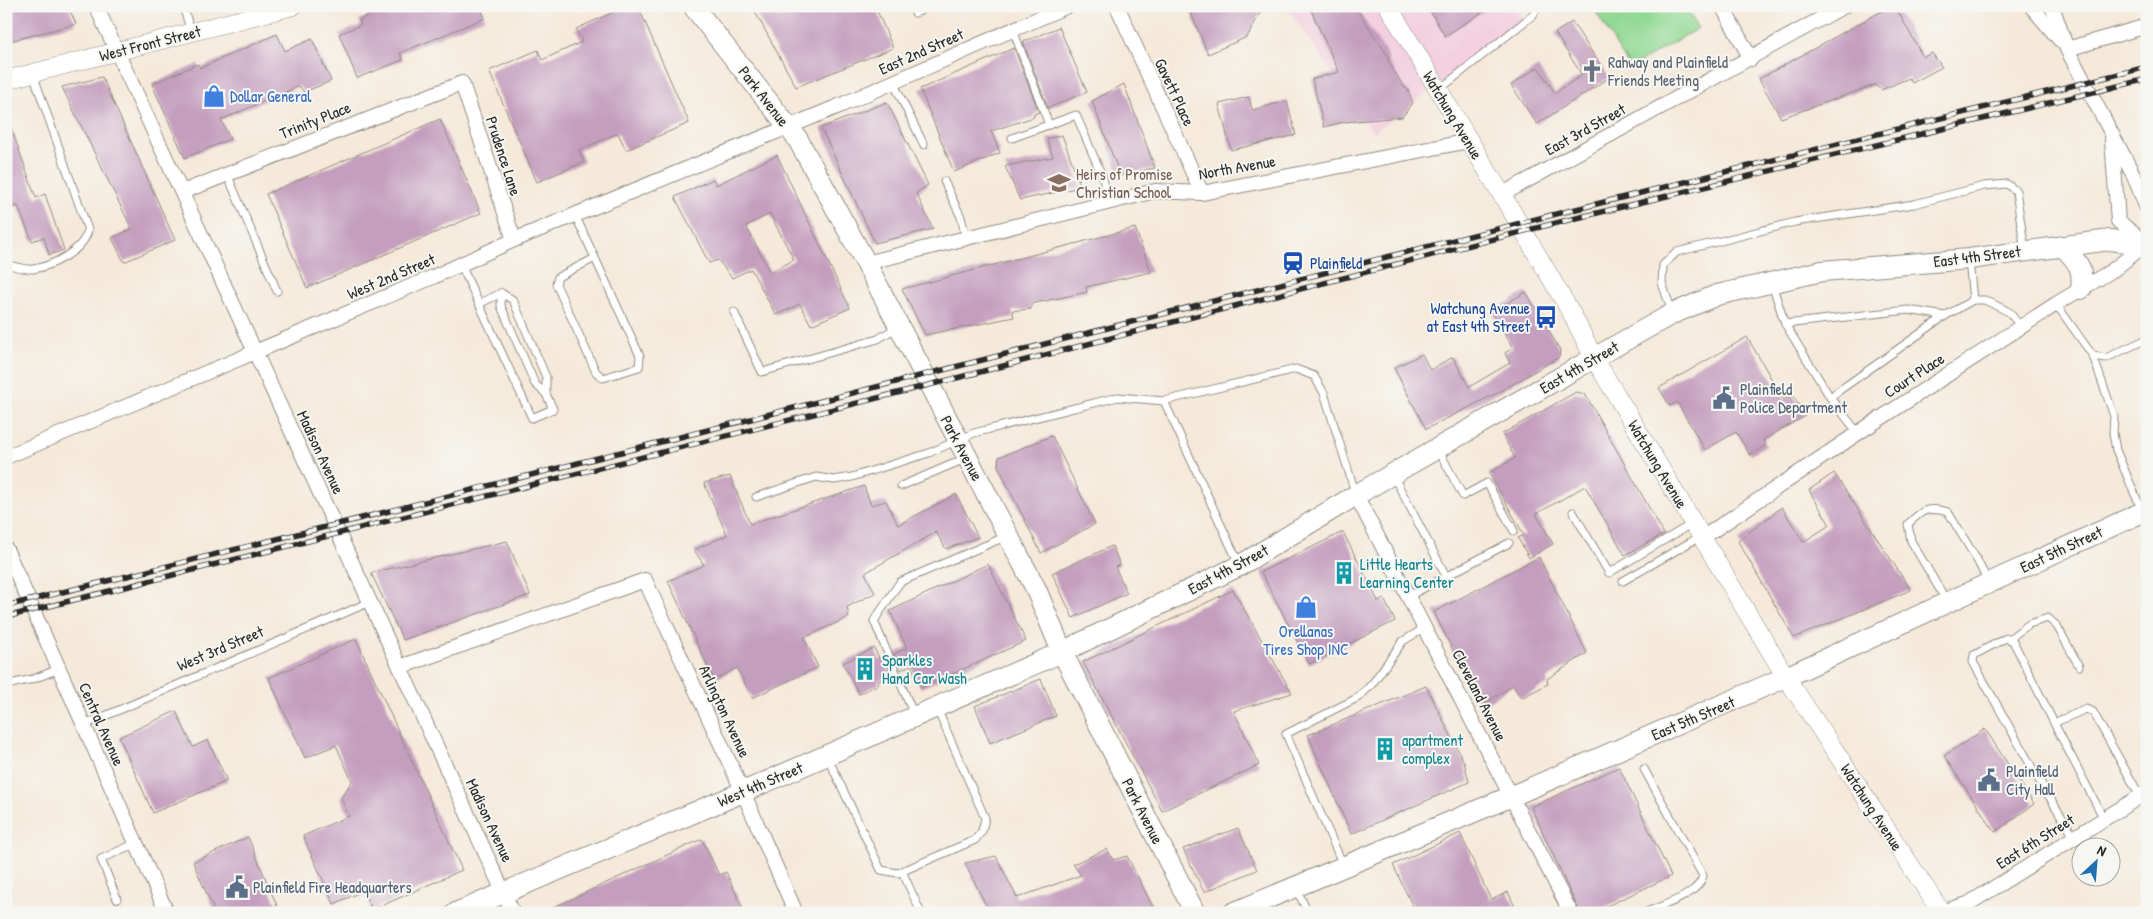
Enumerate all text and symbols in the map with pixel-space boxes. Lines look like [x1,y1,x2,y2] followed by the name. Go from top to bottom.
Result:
[97,20,204,66] street label: West Front Street
[875,22,967,79] street label: East 2nd Street
[1607,51,1728,91] place label: Rahway and Plainfield Friends Meeting
[1150,55,1200,130] street label: Gavett Place
[1579,58,1605,84] church icon: Rahway and Plainfield Friends Meeting
[733,61,795,131] street label: Park Avenue
[1418,67,1488,164] street label: Watchung Avenue
[201,83,227,109] shop icon: Dollar General
[230,85,312,107] place label: Dollar General
[276,96,354,144] street label: Trinity Place
[1541,98,1630,160] street label: East 3rd Street
[481,114,527,199] street label: Prudence Lane
[1197,149,1278,185] street label: North Avenue
[1076,163,1173,203] place label: Heirs of Promise Christian School
[1046,170,1072,196] school or university icon: Heirs of Promise Christian School
[1932,240,2022,272] street label: East 4th Street
[344,247,439,304] street label: West 2nd Street
[1280,250,1306,276] station icon: Plainfield
[1310,252,1362,274] place label: Plainfield
[1427,297,1531,337] place label: Watchung Avenue at East 4th Street
[1533,304,1559,330] bus stop icon: Watchung Avenue at East 4th Street
[1535,335,1623,398] street label: East 4th Street
[1880,347,1949,403] street label: Court Place
[1740,378,1847,418] place label: Plainfield Police Department
[1711,385,1737,411] public building icon: Plainfield Police Department
[292,407,350,498] street label: Madison Avenue
[936,411,989,485] street label: Park Avenue
[1623,416,1693,513] street label: Watchung Avenue
[2016,520,2106,578] street label: East 5th Street
[1184,538,1272,599] street label: East 4th Street
[1360,553,1454,593] place label: Little Hearts Learning Center
[1331,560,1357,586] building icon: Little Hearts Learning Center
[1293,594,1319,620] shop icon: Orellanas Tires Shop INC
[173,620,267,676] street label: West 3rd Street
[1263,620,1349,660] place label: Orellanas Tires Shop INC
[1447,645,1513,745] street label: Cleveland Avenue
[882,649,967,689] place label: Sparkles Hand Car Wash
[852,656,878,682] building icon: Sparkles Hand Car Wash
[694,661,756,761] street label: Arlington Avenue
[74,679,130,770] street label: Central Avenue
[1648,690,1739,745] street label: East 5th Street
[1402,729,1464,769] place label: apartment complex
[1372,736,1398,762] building icon: apartment complex
[714,756,807,812] street label: West 4th Street
[1836,759,1909,855] street label: Watchung Avenue
[2006,760,2058,800] place label: Plainfield City Hall
[1976,767,2002,793] public building icon: Plainfield City Hall
[1117,774,1169,848] street label: Park Avenue
[461,775,519,866] street label: Madison Avenue
[1992,808,2079,874] street label: East 6th Street
[2070,836,2120,886] north arrow
[2094,840,2110,860] text: N
[224,874,250,900] public building icon: Plainfield Fire Headquarters
[253,876,412,898] place label: Plainfield Fire Headquarters

